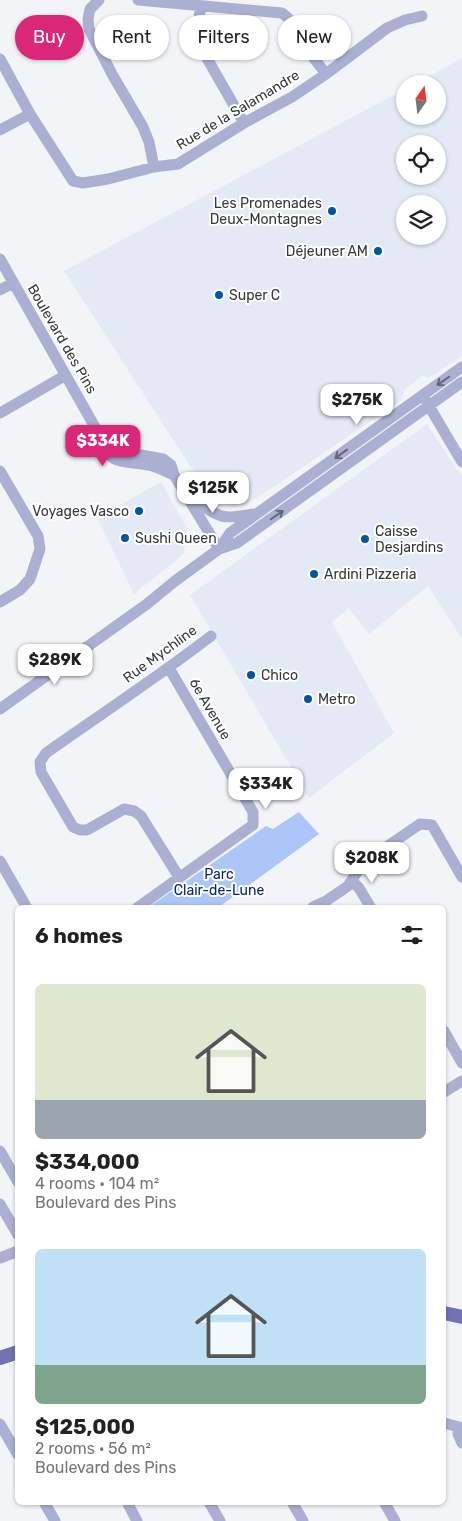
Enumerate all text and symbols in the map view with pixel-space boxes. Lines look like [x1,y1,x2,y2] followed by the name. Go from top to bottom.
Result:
[15,15,84,60] chip: Buy
[94,15,169,60] chip: Rent
[179,15,268,60] chip: Filters
[278,15,351,60] chip: New
[173,66,303,153] street label: Rue de la Salamandre
[396,75,446,125] north arrow
[396,75,446,245] map controls
[396,135,446,185] button: locate
[210,195,322,228] place label: Les Promenades Deux-Montagnes
[396,195,446,245] button: layers
[326,205,338,217] marker: Les Promenades Deux-Montagnes
[286,243,368,260] place label: Déjeuner AM
[372,245,384,257] marker: Déjeuner AM
[24,281,100,397] street label: Boulevard des Pins
[229,287,280,304] place label: Super C
[213,289,225,301] marker: Super C
[436,376,450,386] one-way arrow
[322,384,392,426] pin: $275K
[331,390,383,409] text: $275K
[68,424,138,467] pin: $334K
[76,431,130,450] text: $334K
[334,449,348,459] one-way arrow
[178,472,248,514] pin: $125K
[188,478,238,497] text: $125K
[32,503,129,520] place label: Voyages Vasco
[133,505,145,517] marker: Voyages Vasco
[270,510,284,520] one-way arrow
[375,523,443,556] place label: Caisse Desjardins
[135,530,217,547] place label: Sushi Queen
[119,532,131,544] marker: Sushi Queen
[359,533,371,545] marker: Caisse Desjardins
[324,566,416,583] place label: Ardini Pizzeria
[308,568,320,580] marker: Ardini Pizzeria
[120,622,200,686] street label: Rue Mychline
[20,644,90,686] pin: $289K
[29,650,81,669] text: $289K
[261,667,298,684] place label: Chico
[245,669,257,681] marker: Chico
[186,675,235,743] street label: 6e Avenue
[318,691,356,708] place label: Metro
[302,693,314,705] marker: Metro
[231,768,301,810] pin: $334K
[239,774,293,793] text: $334K
[337,842,407,884] pin: $208K
[345,848,399,867] text: $208K
[174,866,264,899] park label: Parc Clair-de-Lune
[398,921,426,949] icon: filters
[35,923,123,948] text: 6 homes
[186,1016,276,1106] icon: home
[35,1149,139,1174] text: $334,000
[35,1174,159,1193] text: 4 rooms · 104 m²
[35,1193,176,1212] text: Boulevard des Pins
[186,1281,276,1371] icon: home
[35,1414,135,1439] text: $125,000
[35,1439,151,1458] text: 2 rooms · 56 m²
[35,1458,176,1477] text: Boulevard des Pins

